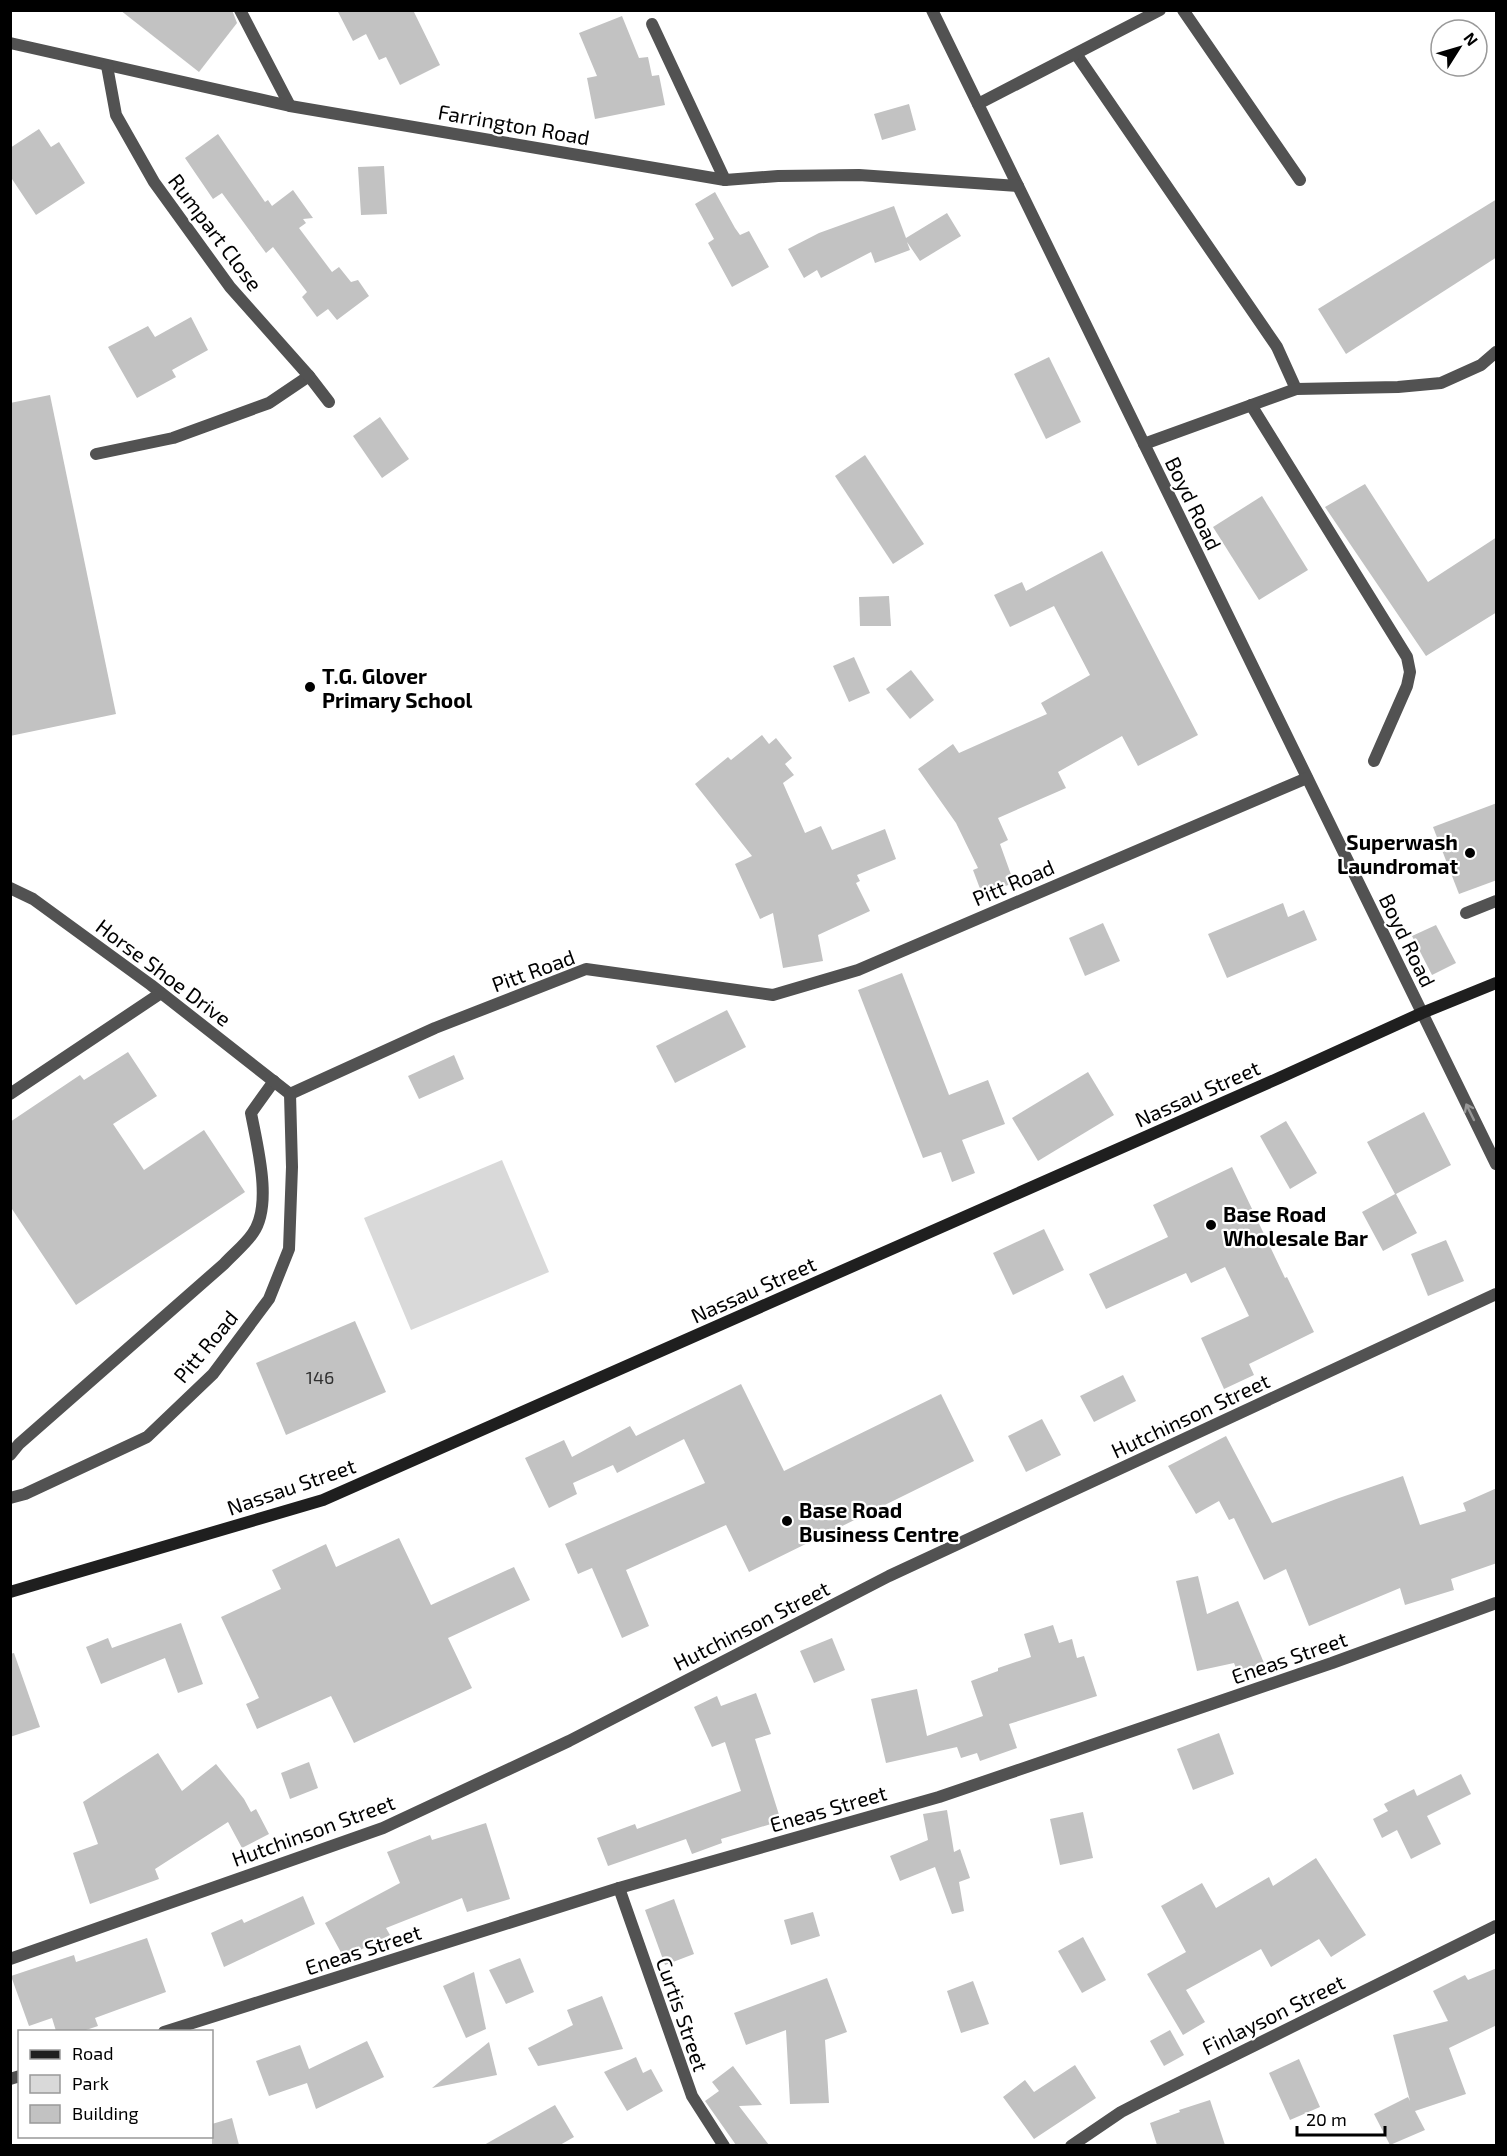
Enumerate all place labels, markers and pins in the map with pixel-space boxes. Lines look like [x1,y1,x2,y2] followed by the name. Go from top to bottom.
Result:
[322,663,473,713] place label: T.G. Glover Primary School
[303,680,317,694] marker: T.G. Glover Primary School
[1337,829,1458,878] place label: Superwash Laundromat
[1463,846,1477,860] marker: Superwash Laundromat
[1223,1201,1368,1250] place label: Base Road Wholesale Bar
[1204,1218,1218,1232] marker: Base Road Wholesale Bar
[799,1497,959,1546] place label: Base Road Business Centre
[780,1514,794,1528] marker: Base Road Business Centre

